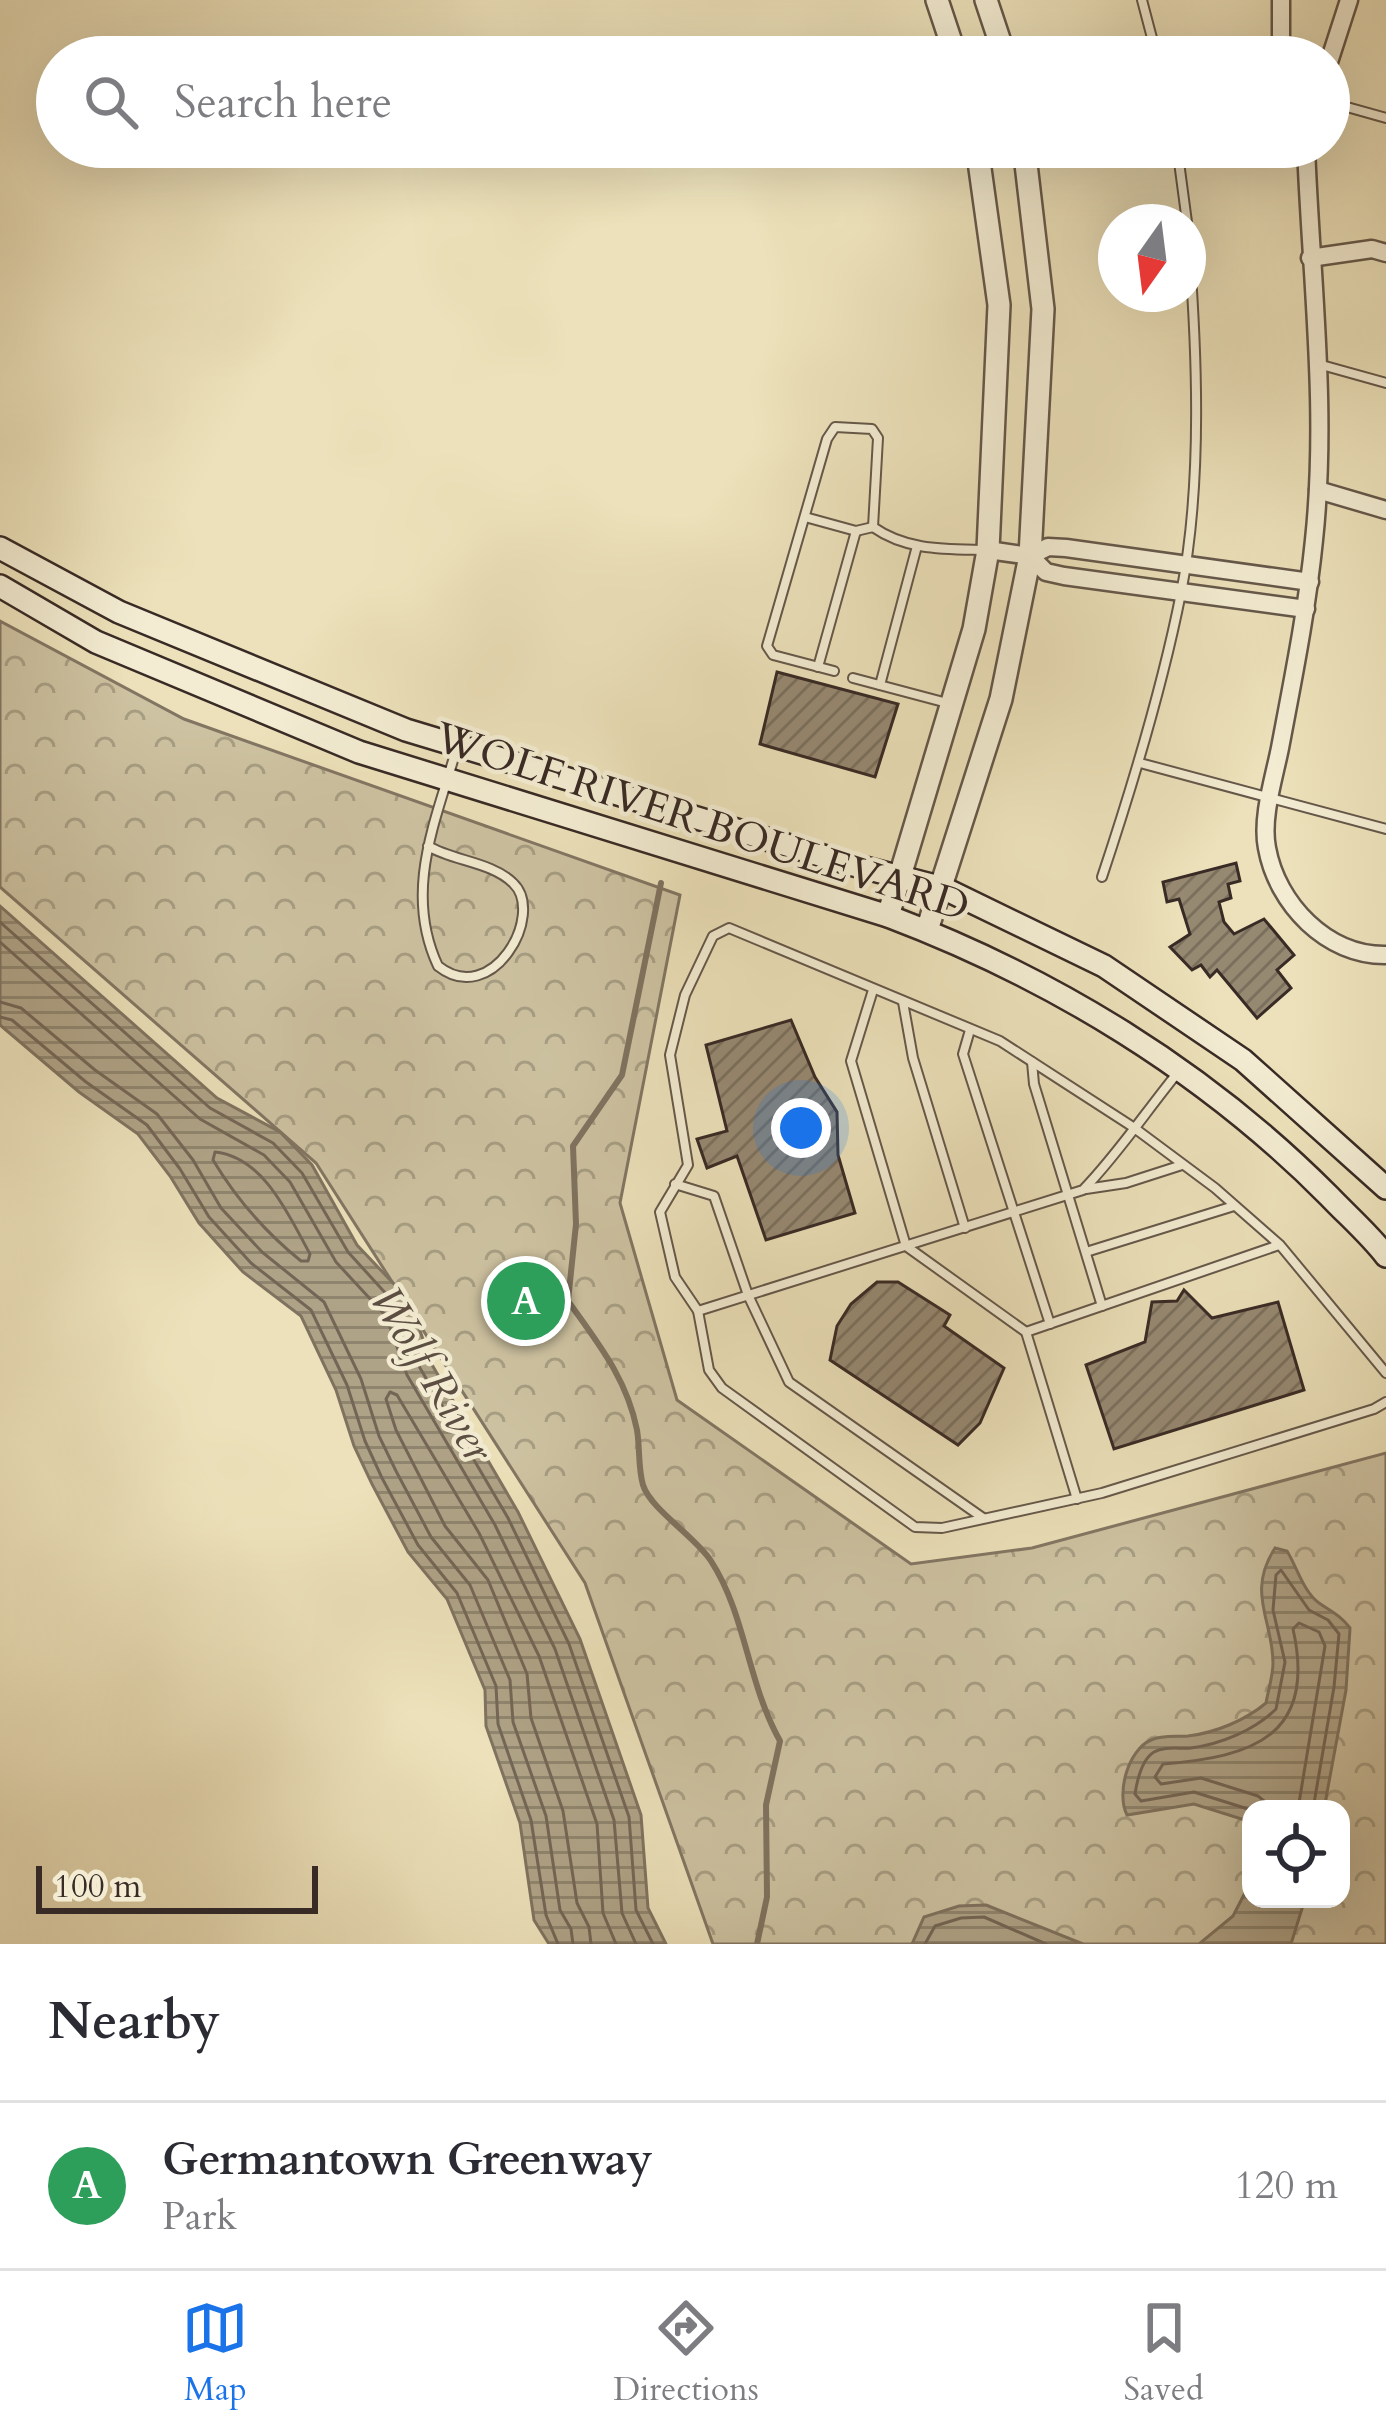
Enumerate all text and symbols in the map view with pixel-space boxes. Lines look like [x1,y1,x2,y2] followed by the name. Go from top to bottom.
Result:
[36,36,1350,168] search box
[78,69,144,135] icon: search
[174,72,392,133] text: Search here
[1098,204,1206,312] north arrow
[427,708,976,935] street label: WOLF RIVER BOULEVARD
[771,1098,831,1158] your location
[487,1256,565,1346] pin: A
[356,1275,509,1475] water label: Wolf River
[1242,1800,1350,1908] map controls
[1242,1800,1350,1908] button: locate
[36,1860,318,1913] scale bar
[54,1864,141,1909] text: 100 m
[48,1987,220,2057] text: Nearby
[162,2129,653,2190] text: Germantown Greenway
[72,2159,102,2212] text: A
[1235,2159,1338,2212] text: 120 m
[162,2190,237,2243] text: Park
[182,2295,248,2412] tab: Map
[613,2295,759,2412] tab: Directions
[1124,2295,1204,2412] tab: Saved

